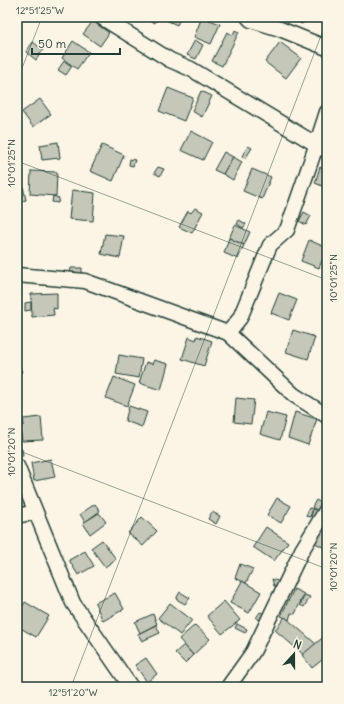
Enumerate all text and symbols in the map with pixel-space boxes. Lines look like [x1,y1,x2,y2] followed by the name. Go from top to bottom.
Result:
[16,4,64,17] text: 12°51'25"W
[32,30,120,56] scale bar
[38,36,67,51] text: 50 m
[5,139,18,187] text: 10°01'25"N
[327,254,340,302] text: 10°01'25"N
[5,428,18,476] text: 10°01'20"N
[327,543,340,591] text: 10°01'20"N
[274,634,314,674] north arrow
[292,637,304,653] text: N
[49,686,97,699] text: 12°51'20"W

